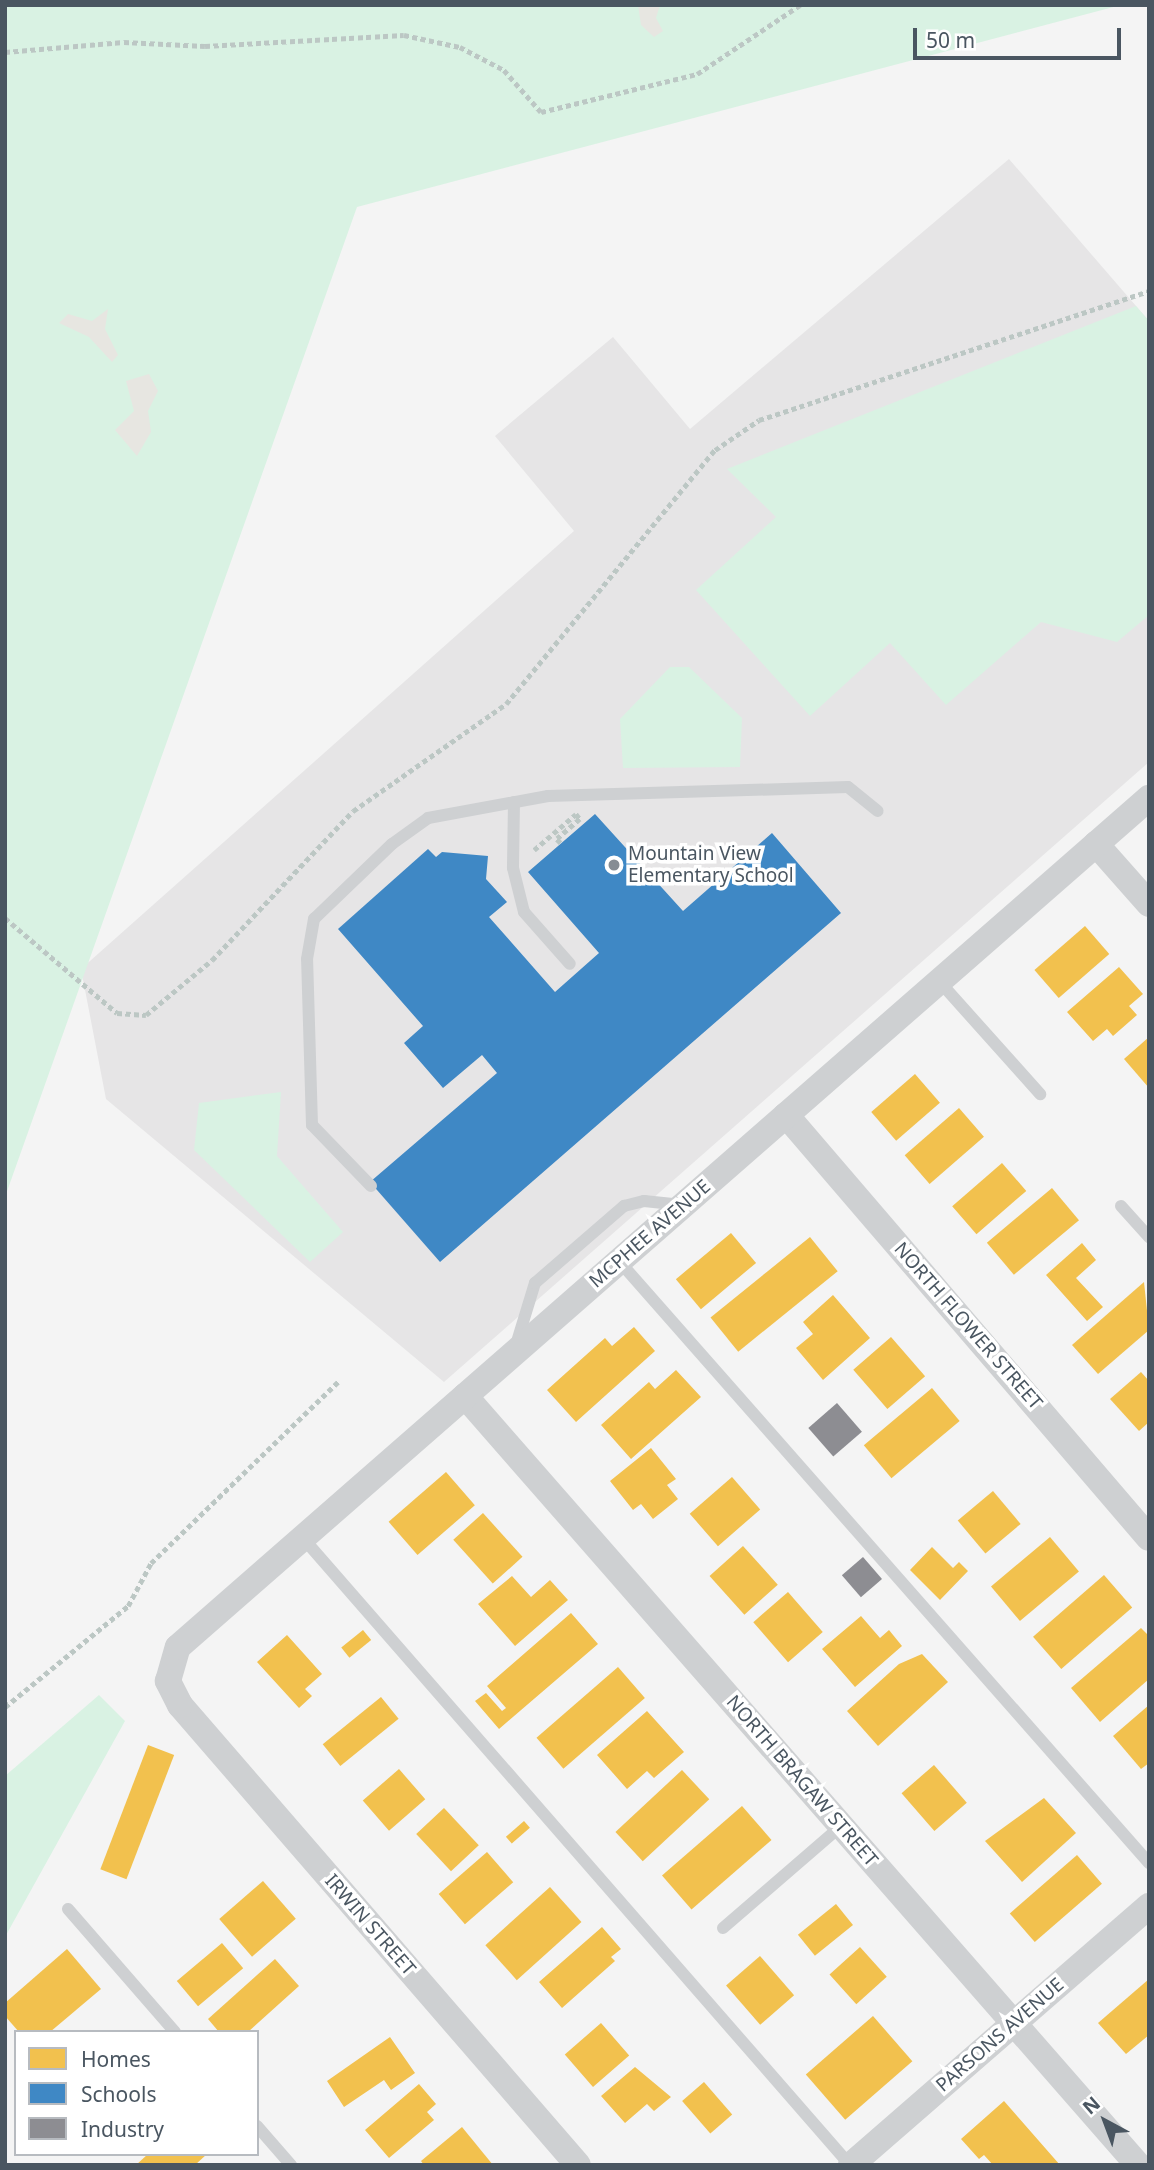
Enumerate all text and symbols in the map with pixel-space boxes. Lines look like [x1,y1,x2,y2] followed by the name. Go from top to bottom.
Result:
[916,14,1124,58] scale bar
[926,26,975,54] text: 50 m
[628,843,794,887] place label: Mountain View Elementary School
[606,857,622,873] marker: Mountain View Elementary School
[585,1175,715,1293] street label: MCPHEE AVENUE
[889,1238,1047,1414] street label: NORTH FLOWER STREET
[722,1691,882,1871] street label: NORTH BRAGAW STREET
[320,1870,420,1980] street label: IRWIN STREET
[931,1973,1069,2097] street label: PARSONS AVENUE
[14,2030,259,2156] legend
[81,2045,151,2073] text: Homes
[81,2080,156,2108] text: Schools
[1070,2086,1140,2156] north arrow
[1077,2090,1106,2120] text: N
[81,2115,164,2143] text: Industry

